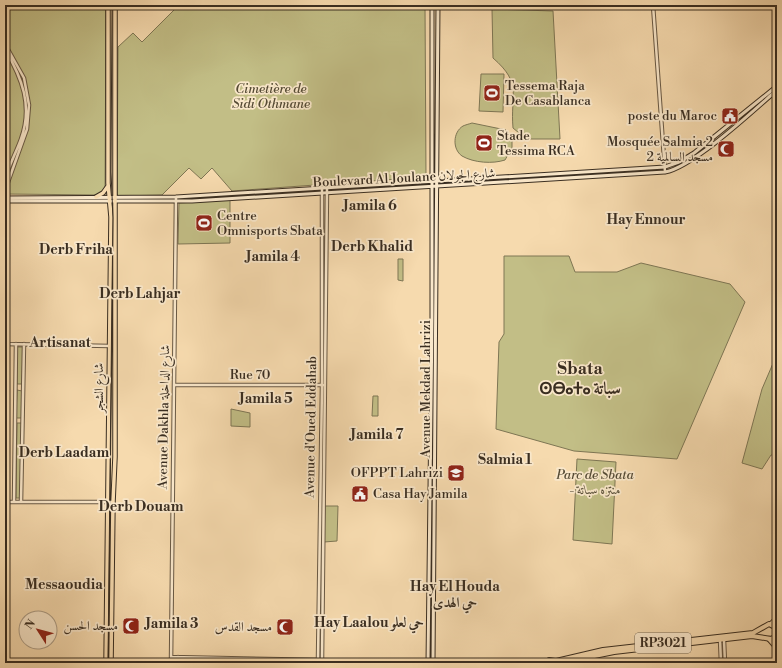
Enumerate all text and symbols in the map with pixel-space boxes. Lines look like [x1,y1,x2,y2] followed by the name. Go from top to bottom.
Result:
[505,78,591,109] place label: Tessema Raja De Casablanca
[232,81,310,112] park label: Cimetière de Sidi Othmane
[482,83,502,103] sports icon: Tessema Raja De Casablanca
[720,106,740,126] public building icon: poste du Maroc
[628,108,717,124] place label: poste du Maroc
[497,128,576,159] place label: Stade Tessima RCA
[474,133,494,153] sports icon: Stade Tessima RCA
[607,134,713,165] place label: Mosquée Salmia 2 مسجد السالمية 2
[716,139,736,159] mosque icon: Mosquée Salmia 2 مسجد السالمية 2
[311,165,496,194] street label: Boulevard Al Joulane شارع الجولان
[341,197,397,215] district label: Jamila 6
[217,208,323,239] place label: Centre Omnisports Sbata
[606,211,686,229] district label: Hay Ennour
[194,213,214,233] sports icon: Centre Omnisports Sbata
[331,238,413,256] district label: Derb Khalid
[39,241,113,259] district label: Derb Friha
[244,248,300,266] district label: Jamila 4
[99,285,181,303] district label: Derb Lahjar
[418,320,434,459] street label: Avenue Mekdad Lahrizi
[28,334,92,352] district label: Artisanat
[155,345,176,490] street label: Avenue Dakhla شارع الداخلة
[302,356,320,499] street label: Avenue d'Oued Eddahab
[539,358,621,400] district label: Sbata ⵙⴱⴰⵜⴰ سباتة
[91,363,110,415] street label: شارع الشجر
[230,367,271,383] street label: Rue 70
[237,390,293,408] district label: Jamila 5
[349,426,404,444] district label: Jamila 7
[19,444,109,462] district label: Derb Laadam
[478,451,532,469] district label: Salmia 1
[446,463,466,483] school or university icon: OFPPT Lahrizi
[351,465,443,481] place label: OFPPT Lahrizi
[555,467,634,498] park label: Parc de Sbata - منتزه سباتة
[350,484,370,504] public building icon: Casa Hay Jamila
[373,486,468,502] place label: Casa Hay Jamila
[99,498,184,516] district label: Derb Douam
[25,576,103,594] district label: Messaoudia
[410,578,500,614] district label: Hay El Houda حي الهدى
[18,610,58,650] north arrow
[314,614,424,634] district label: Hay Laalou حي لعلو
[143,615,199,633] district label: Jamila 3
[121,616,141,636] mosque icon: مسجد الحسن
[22,617,39,632] text: N
[275,617,295,637] mosque icon: مسجد القدس
[63,618,118,635] place label: مسجد الحسن
[215,619,272,635] place label: مسجد القدس
[635,633,691,653] road number: RP3021

